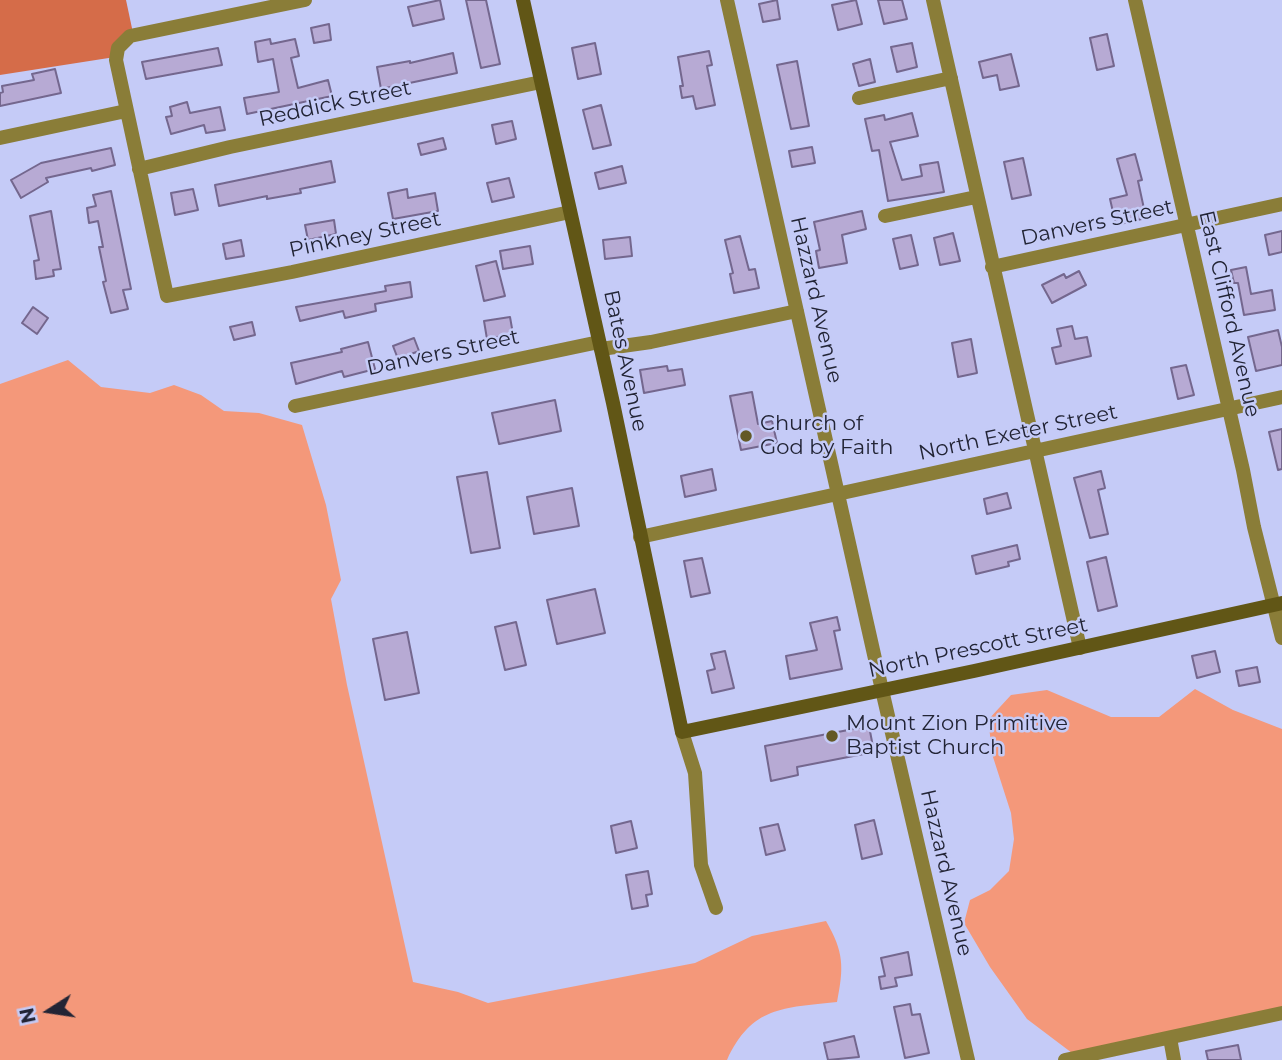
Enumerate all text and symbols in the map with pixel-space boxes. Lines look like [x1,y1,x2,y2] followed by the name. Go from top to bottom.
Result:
[256,76,414,132] street label: Reddick Street
[1019,195,1175,251] street label: Danvers Street
[287,207,443,263] street label: Pinkney Street
[1193,208,1265,420] street label: East Clifford Avenue
[785,214,847,386] street label: Hazzard Avenue
[598,288,652,434] street label: Bates Avenue
[365,325,521,381] street label: Danvers Street
[916,400,1120,466] street label: North Exeter Street
[760,411,893,461] place label: Church of God by Faith
[738,428,754,444] marker: Church of God by Faith
[866,612,1090,684] street label: North Prescott Street
[846,711,1068,761] place label: Mount Zion Primitive Baptist Church
[824,728,840,744] marker: Mount Zion Primitive Baptist Church
[915,787,977,959] street label: Hazzard Avenue
[14,976,84,1046] north arrow
[15,1006,41,1025] text: N

